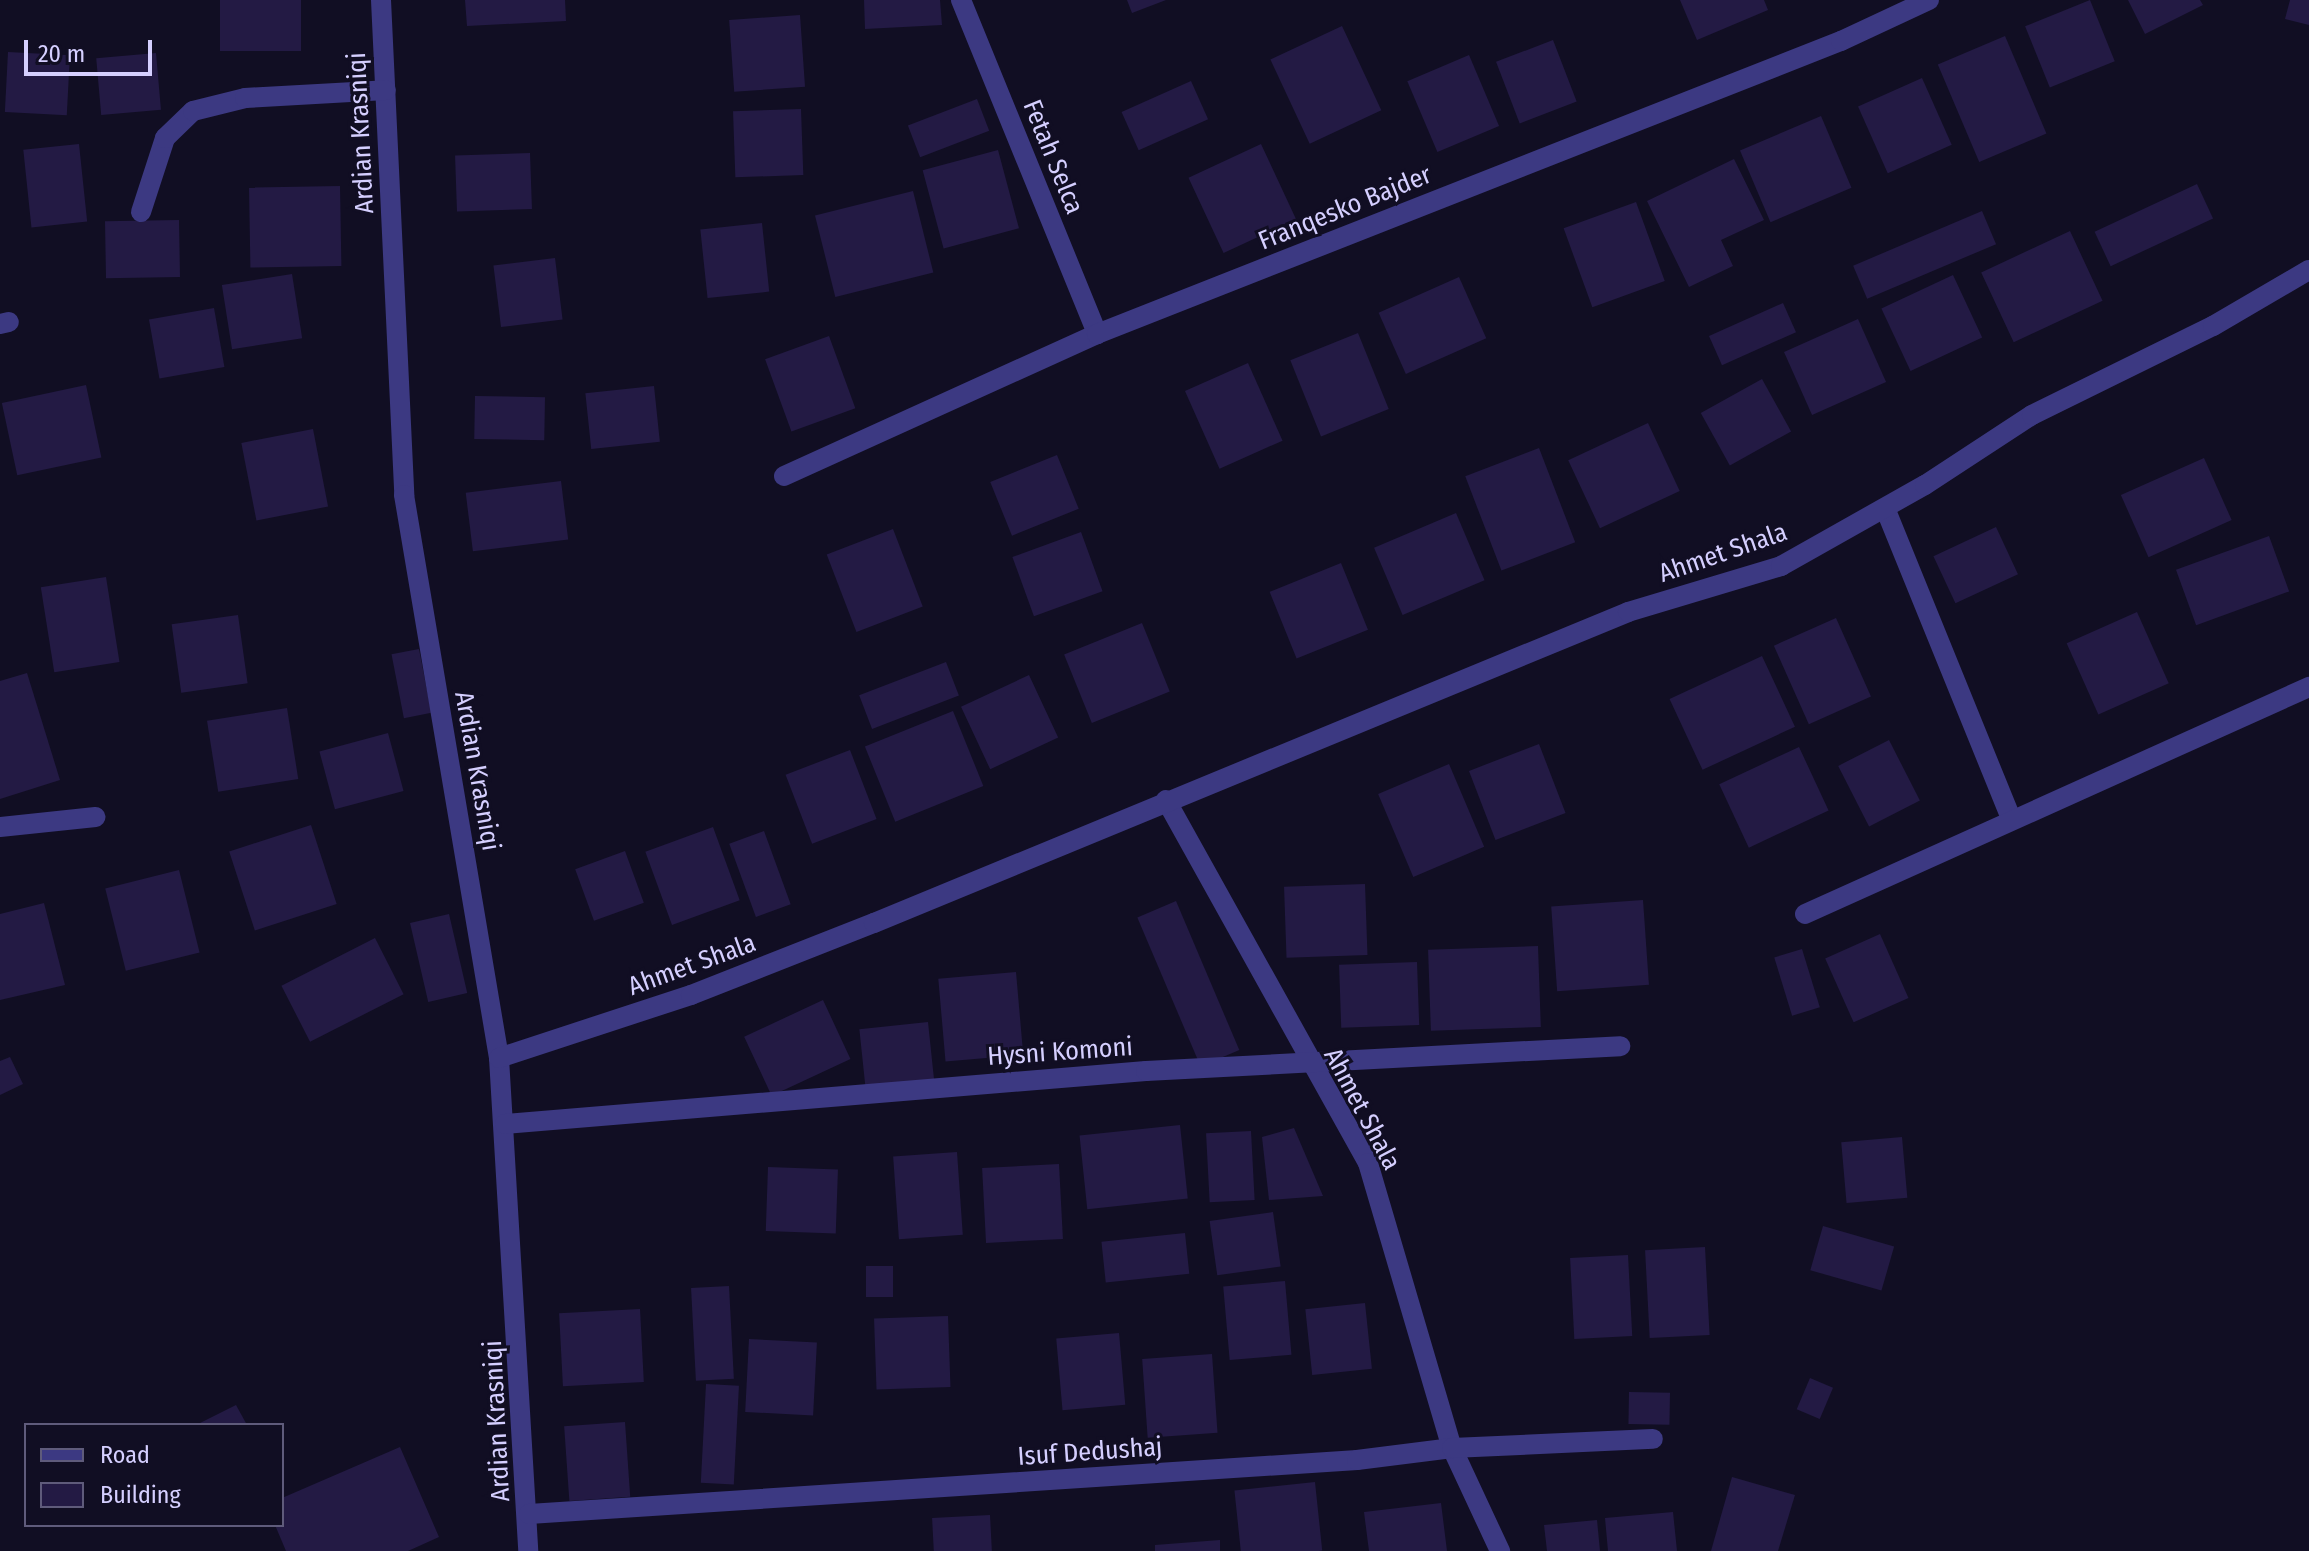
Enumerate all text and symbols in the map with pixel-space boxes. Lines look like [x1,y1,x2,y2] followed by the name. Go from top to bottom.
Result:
[28,24,156,74] scale bar
[38,40,85,68] text: 20 m
[341,52,381,214] street label: Ardian Krasniqi
[1016,95,1090,219] street label: Fetah Selca
[1254,159,1436,257] street label: Franqesko Bajder
[1655,517,1791,589] street label: Ahmet Shala
[448,689,506,853] street label: Ardian Krasniqi
[624,928,760,1002] street label: Ahmet Shala
[986,1031,1134,1073] street label: Hysni Komoni
[1317,1043,1407,1175] street label: Ahmet Shala
[477,1340,517,1502] street label: Ardian Krasniqi
[24,1423,284,1527] legend
[1017,1431,1163,1473] street label: Isuf Dedushaj
[100,1441,150,1469] text: Road
[100,1481,181,1509] text: Building

